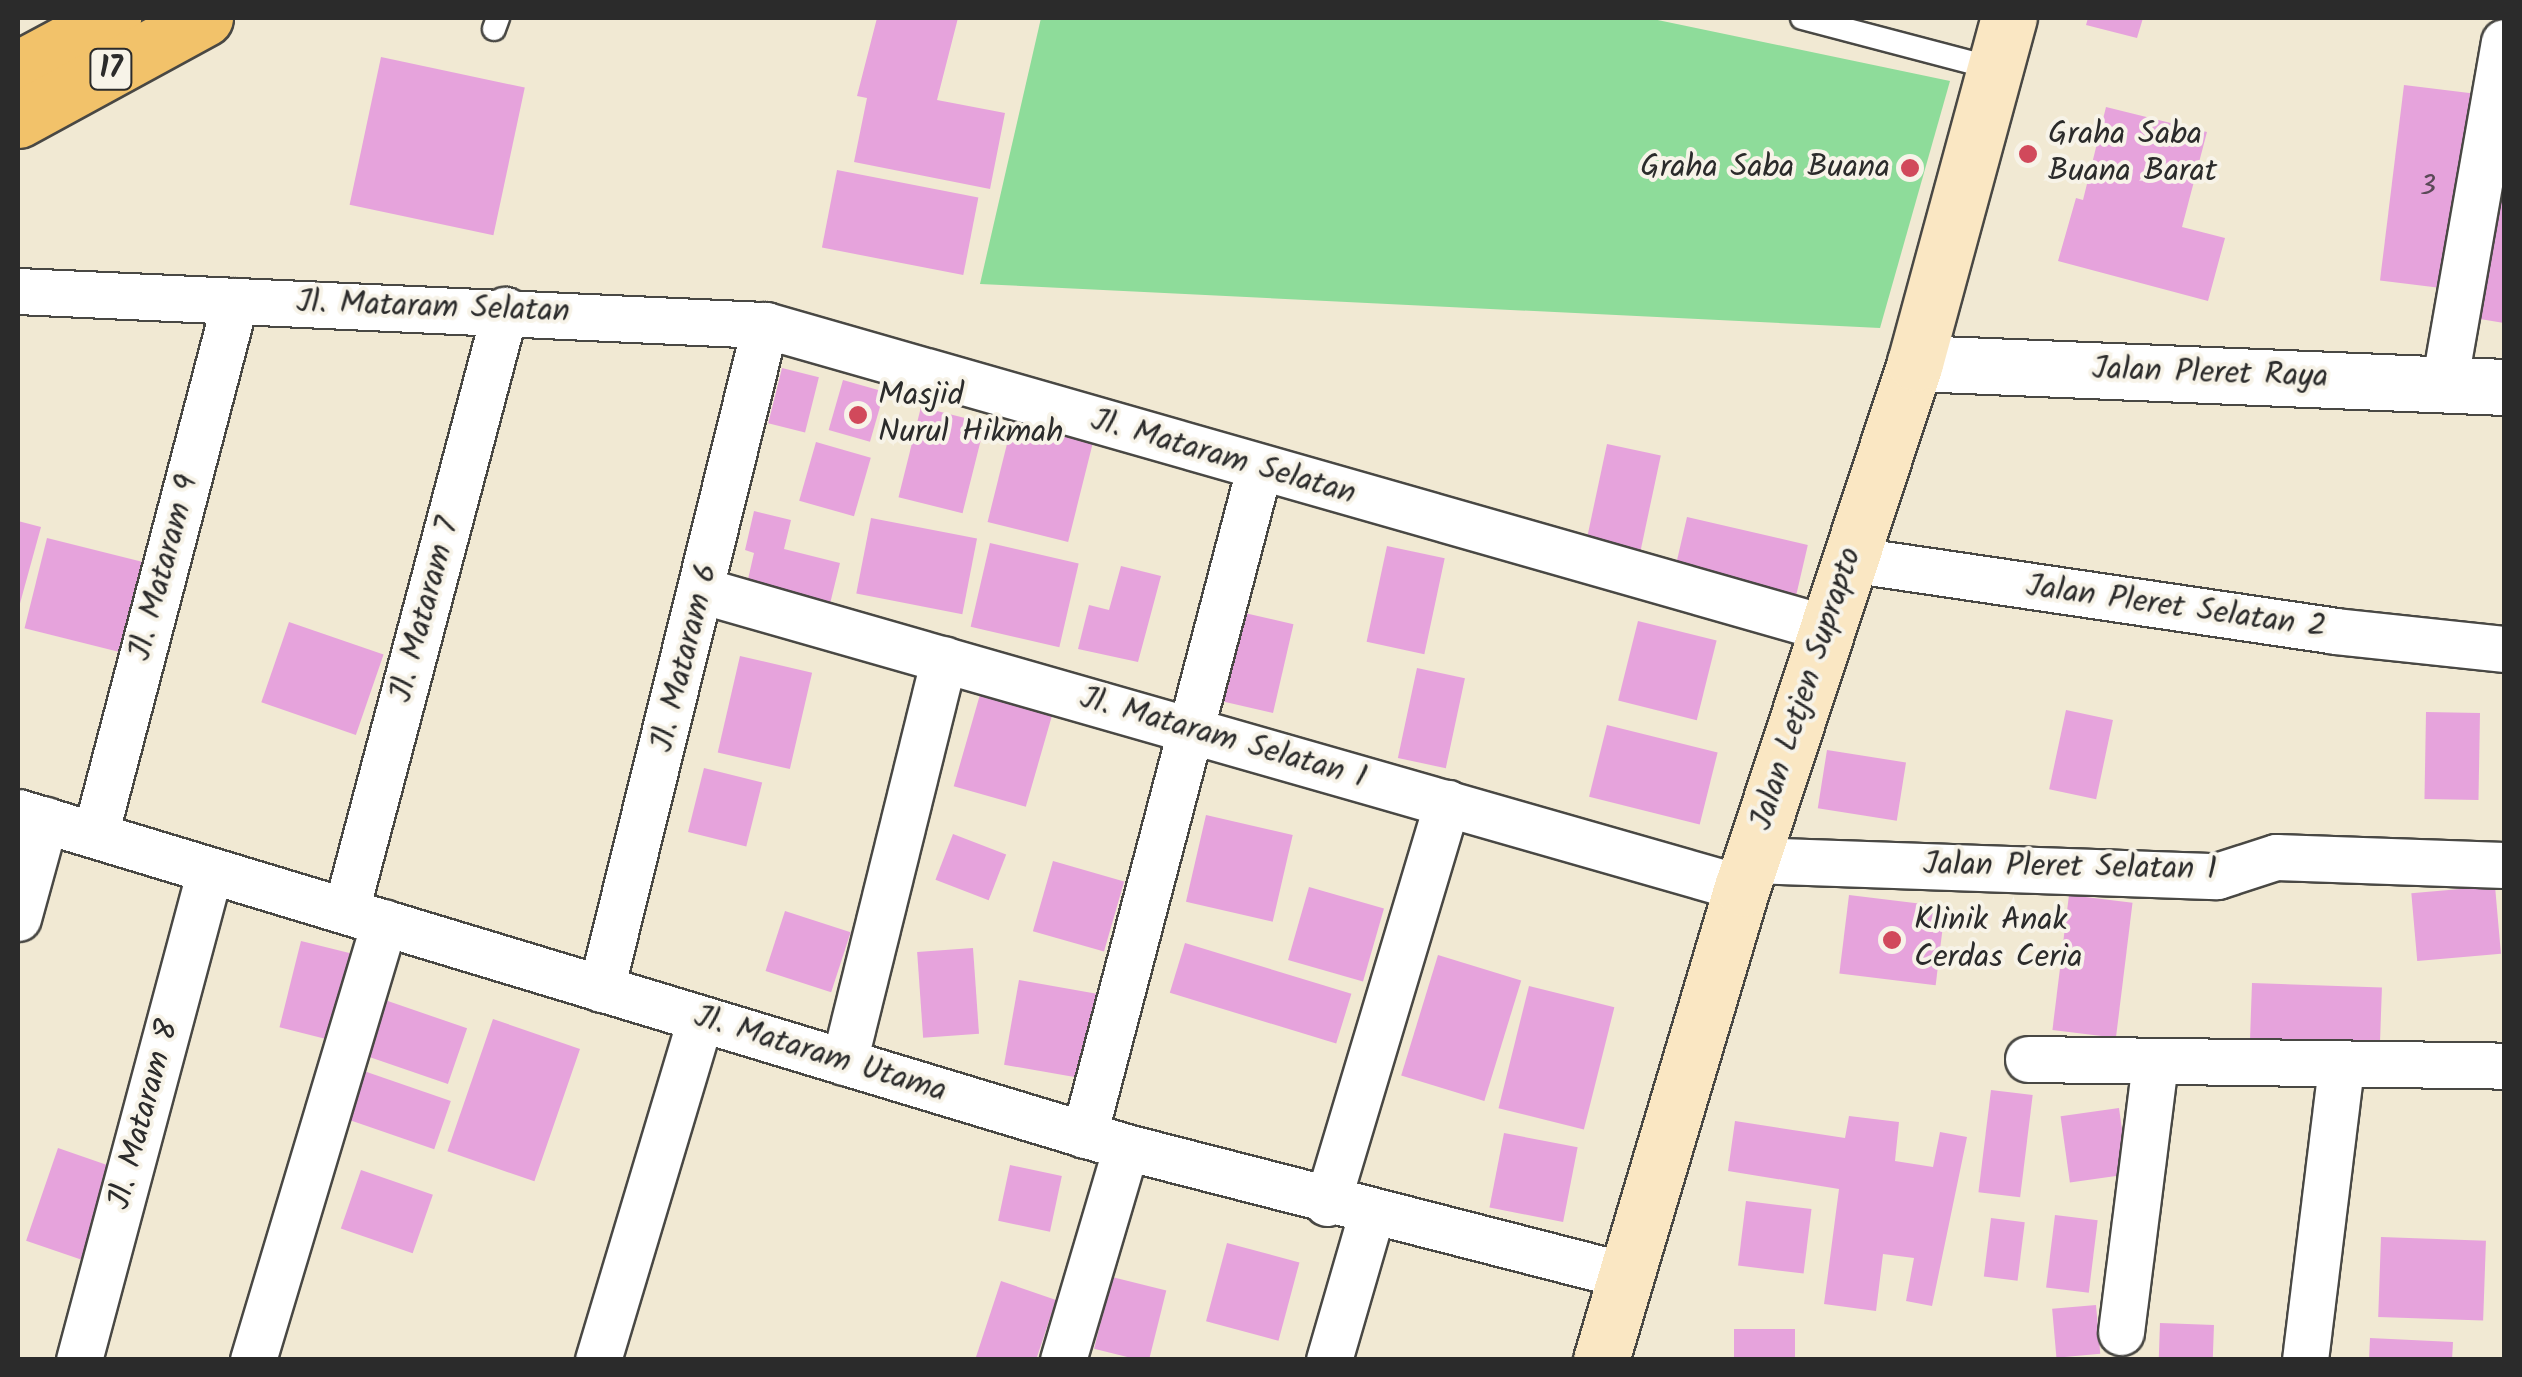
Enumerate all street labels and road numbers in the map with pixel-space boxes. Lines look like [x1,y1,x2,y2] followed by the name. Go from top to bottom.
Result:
[88,44,134,94] road number: 17
[296,284,570,332] street label: Jl. Mataram Selatan
[2091,351,2329,397] street label: Jalan Pleret Raya
[1086,402,1360,514] street label: Jl. Mataram Selatan
[122,471,208,665] street label: Jl. Mataram 9
[383,513,469,707] street label: Jl. Mataram 7
[1743,543,1871,835] street label: Jalan Letjen Suprapto
[644,560,728,756] street label: Jl. Mataram 6
[2023,568,2329,648] street label: Jalan Pleret Selatan 2
[1075,680,1371,798] street label: Jl. Mataram Selatan 1
[1923,846,2217,890] street label: Jalan Pleret Selatan 1
[689,998,951,1112] street label: Jl. Mataram Utama
[101,1016,189,1214] street label: Jl. Mataram 8

